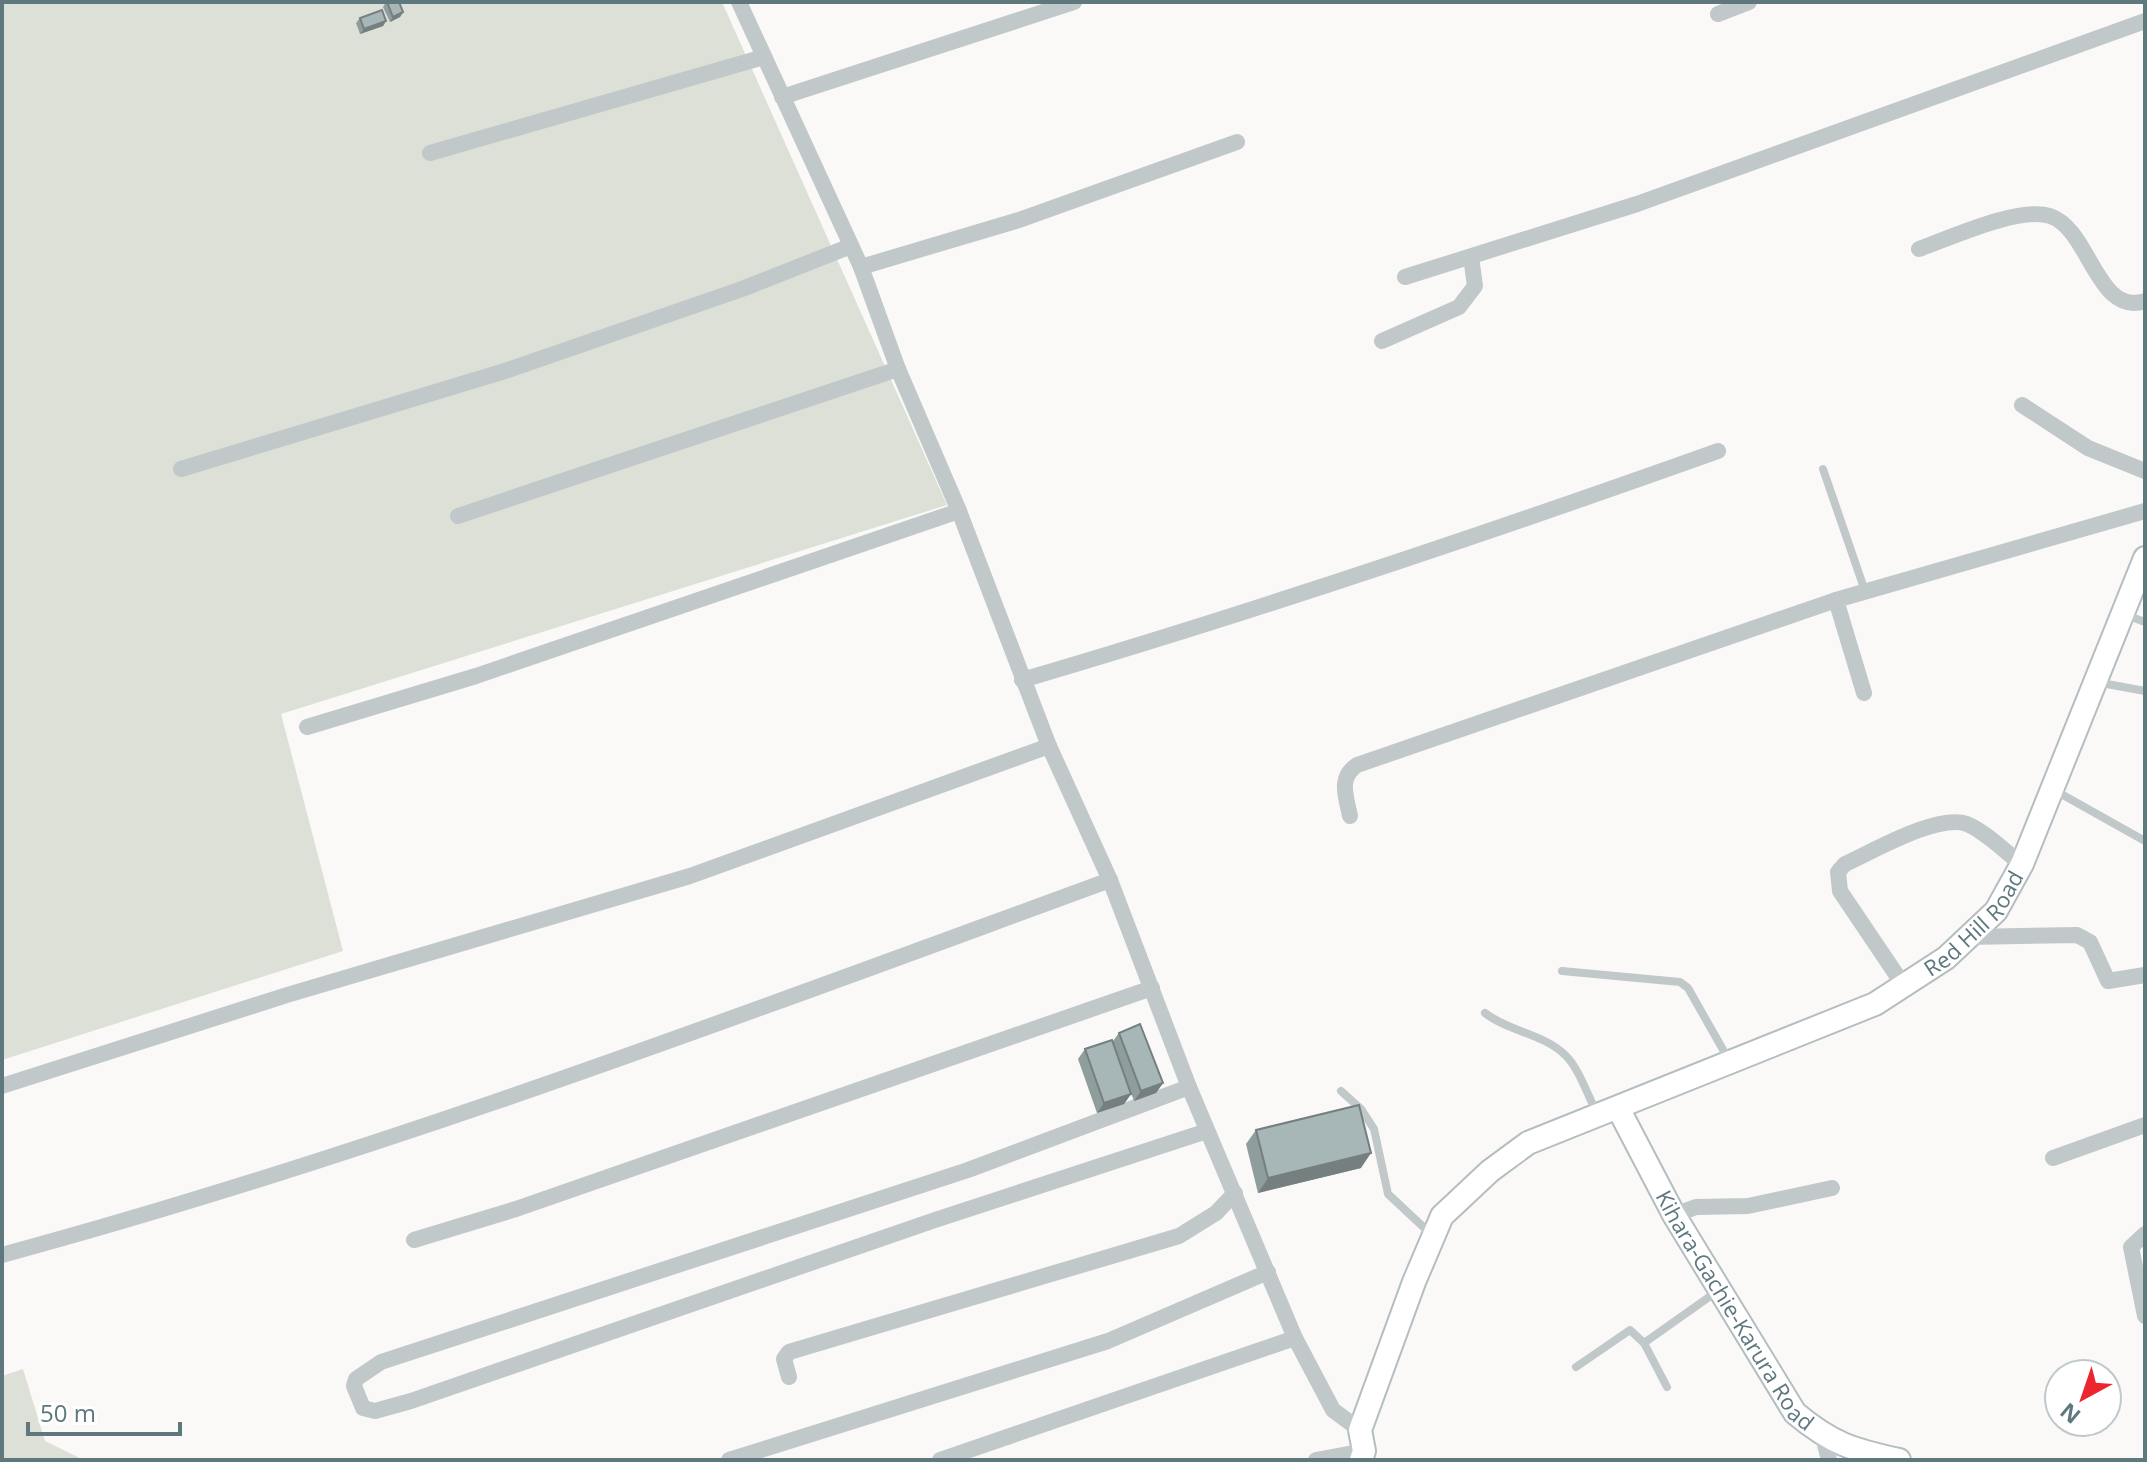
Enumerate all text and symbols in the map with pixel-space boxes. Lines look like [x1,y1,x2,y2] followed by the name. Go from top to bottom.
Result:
[1917,865,2030,983] street label: Red Hill Road
[1650,1185,1821,1437] street label: Kihara-Gachie-Karura Road
[2043,1358,2123,1438] north arrow
[28,1386,180,1436] scale bar
[40,1396,96,1429] text: 50 m
[2053,1397,2086,1431] text: N

